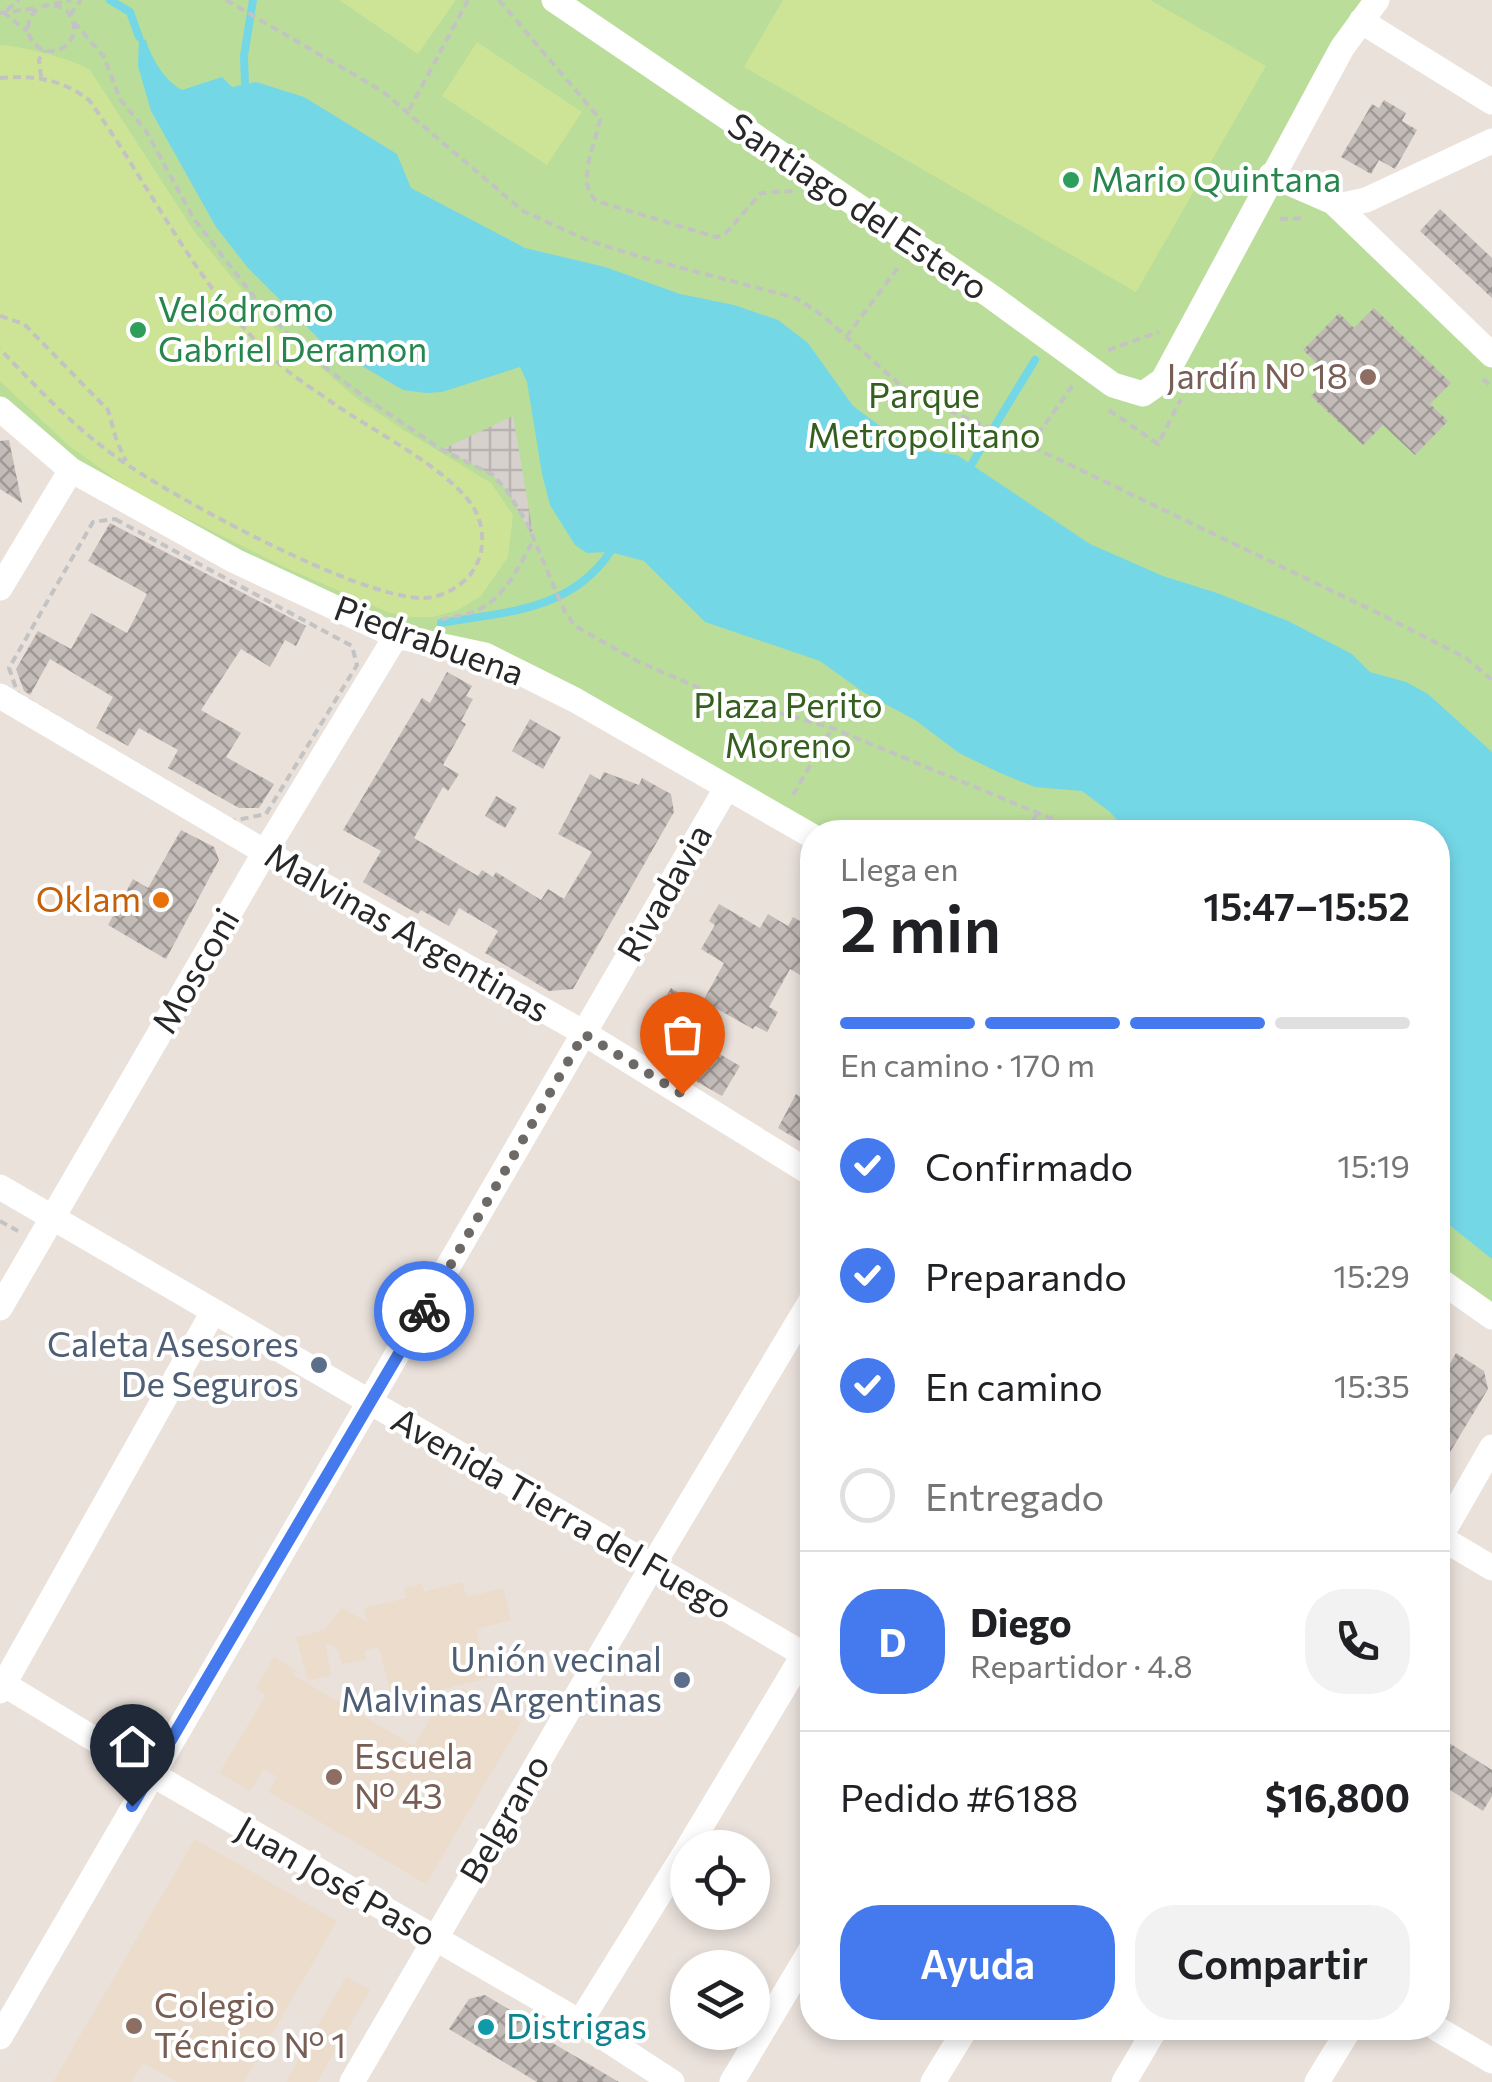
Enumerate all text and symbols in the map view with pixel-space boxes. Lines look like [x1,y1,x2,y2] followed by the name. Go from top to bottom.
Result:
[721,102,998,308] street label: Santiago del Estero
[1091,156,1341,199] place label: Mario Quintana
[1060,169,1082,191] marker: Mario Quintana
[158,286,427,369] place label: Velódromo Gabriel Deramon
[127,319,149,341] marker: Velódromo Gabriel Deramon
[1166,353,1348,396] place label: Jardín Nº 18
[1357,366,1379,388] marker: Jardín Nº 18
[807,372,1041,455] park label: Parque Metropolitano
[329,584,531,693] street label: Piedrabuena
[693,682,883,765] park label: Plaza Perito Moreno
[606,815,719,968] street label: Rivadavia
[258,832,558,1030] street label: Malvinas Argentinas
[840,848,959,888] text: Llega en
[36,876,141,919] place label: Oklam
[1203,882,1410,929] text: 15:47–15:52
[840,886,1001,965] text: 2 min
[150,889,172,911] marker: Oklam
[141,900,247,1040] street label: Mosconi
[640,992,725,1095] pin
[655,1007,710,1062] icon: bag
[840,1044,1095,1084] text: En camino · 170 m
[840,1138,895,1193] icon: check
[925,1142,1133,1189] text: Confirmado
[1337,1145,1410,1185] text: 15:19
[840,1248,895,1303] icon: check
[925,1252,1127,1299] text: Preparando
[1333,1255,1410,1295] text: 15:29
[374,1261,474,1361] courier
[397,1284,452,1339] icon: bike
[47,1321,299,1404] place label: Caleta Asesores De Seguros
[308,1354,330,1376] marker: Caleta Asesores De Seguros
[840,1358,895,1413] icon: check
[925,1362,1103,1409] text: En camino
[1334,1365,1410,1405] text: 15:35
[385,1397,741,1627] street label: Avenida Tierra del Fuego
[925,1472,1104,1519] text: Entregado
[1305,1589,1410,1694] button: phone
[970,1598,1072,1645] text: Diego
[879,1618,906,1665] text: D
[341,1636,662,1719] place label: Unión vecinal Malvinas Argentinas
[970,1645,1193,1685] text: Repartidor · 4.8
[671,1669,693,1691] marker: Unión vecinal Malvinas Argentinas
[90,1704,175,1807] pin
[105,1719,160,1774] icon: home
[354,1733,473,1816] place label: Escuela Nº 43
[449,1746,557,1890] street label: Belgrano
[323,1766,345,1788] marker: Escuela Nº 43
[840,1773,1078,1820] text: Pedido #6188
[1265,1773,1410,1820] text: $16,800
[230,1805,445,1954] street label: Juan José Paso
[670,1830,770,2050] map controls
[670,1830,770,1930] button: locate
[840,1905,1115,2020] button: Ayuda
[1135,1905,1410,2020] button: Compartir
[670,1950,770,2050] button: layers
[154,1982,346,2065] place label: Colegio Técnico Nº 1
[506,2003,647,2046] place label: Distrigas
[123,2015,145,2037] marker: Colegio Técnico Nº 1
[475,2016,497,2038] marker: Distrigas

